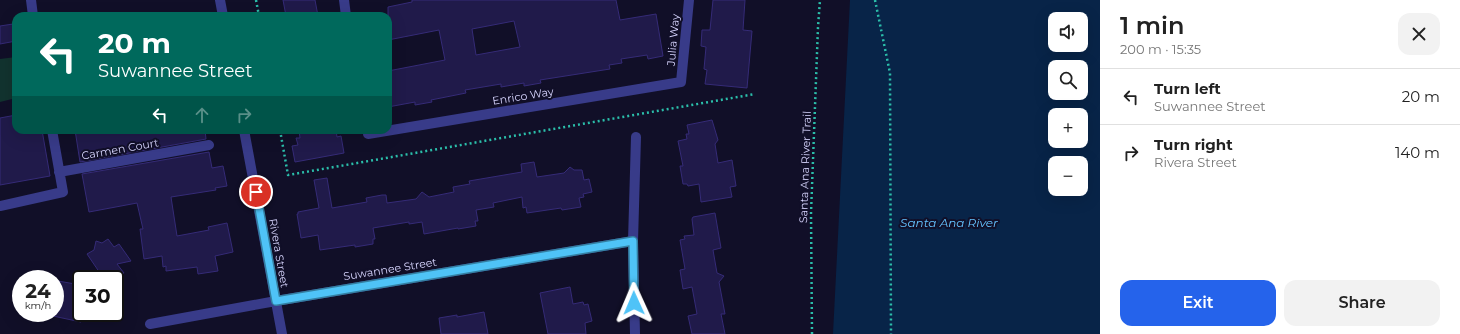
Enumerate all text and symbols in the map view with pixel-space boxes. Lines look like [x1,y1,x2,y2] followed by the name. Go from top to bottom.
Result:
[1120,11,1184,40] text: 1 min
[1048,12,1088,196] map controls
[1048,12,1088,52] button: sound
[664,13,682,68] street label: Julia Way
[1398,13,1440,55] button: close
[98,26,171,60] text: 20 m
[32,28,84,80] icon: left
[1120,41,1201,57] text: 200 m · 15:35
[98,60,252,82] text: Suwannee Street
[1048,60,1088,100] button: search
[1154,79,1221,98] text: Turn left
[491,84,555,108] street label: Enrico Way
[1120,86,1142,108] icon: left
[1402,87,1440,106] text: 20 m
[1154,98,1266,114] text: Suwannee Street
[149,104,171,126] icon: left
[191,104,213,126] icon: ahead
[233,104,255,126] icon: right
[1048,108,1088,148] button: +
[796,111,814,223] street label: Santa Ana River Trail
[80,135,160,163] street label: Carmen Court
[1154,135,1233,154] text: Turn right
[1120,142,1142,164] icon: right
[1395,143,1440,162] text: 140 m
[1154,154,1237,170] text: Rivera Street
[1048,156,1088,196] button: −
[239,175,273,209] pin
[245,181,267,203] icon: arrive
[900,215,998,230] water label: Santa Ana River
[266,217,292,289] street label: Rivera Street
[342,255,438,283] street label: Suwannee Street
[72,270,124,322] speed limit sign: 30
[25,279,51,303] text: 24
[1120,280,1276,326] button: Exit
[1284,280,1440,326] button: Share
[613,282,655,324] position arrow
[25,299,51,312] text: km/h

